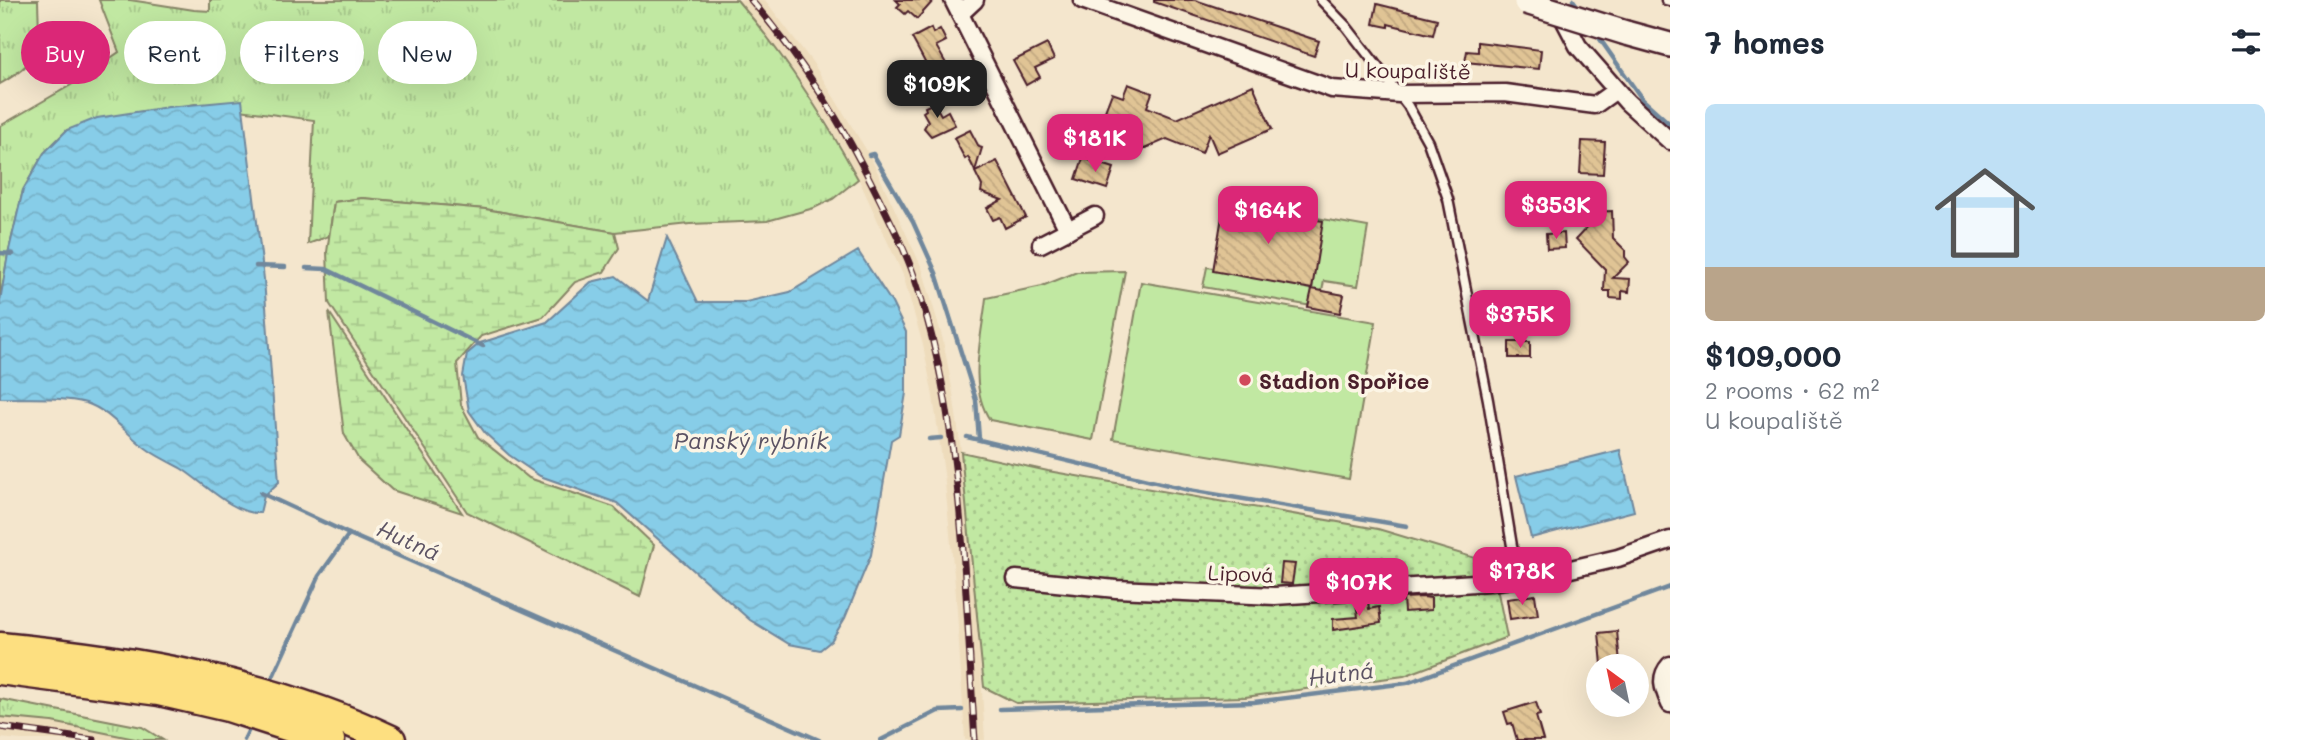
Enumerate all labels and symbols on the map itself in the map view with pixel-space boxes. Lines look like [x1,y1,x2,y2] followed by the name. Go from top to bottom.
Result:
[1345,55,1471,85] street label: U koupaliště
[888,60,986,120] pin: $109K
[1046,114,1144,174] pin: $181K
[1507,182,1605,241] pin: $353K
[1219,187,1317,246] pin: $164K
[1471,290,1569,350] pin: $375K
[1259,367,1429,394] place label: Stadion Spořice
[1237,372,1253,388] marker: Stadion Spořice
[674,425,829,455] water label: Panský rybník
[373,513,445,567] water label: Hutná
[1473,548,1571,607] pin: $178K
[1207,558,1275,588] street label: Lipová
[1310,558,1408,618] pin: $107K
[1306,654,1376,692] water label: Hutná
[1586,654,1648,718] north arrow

